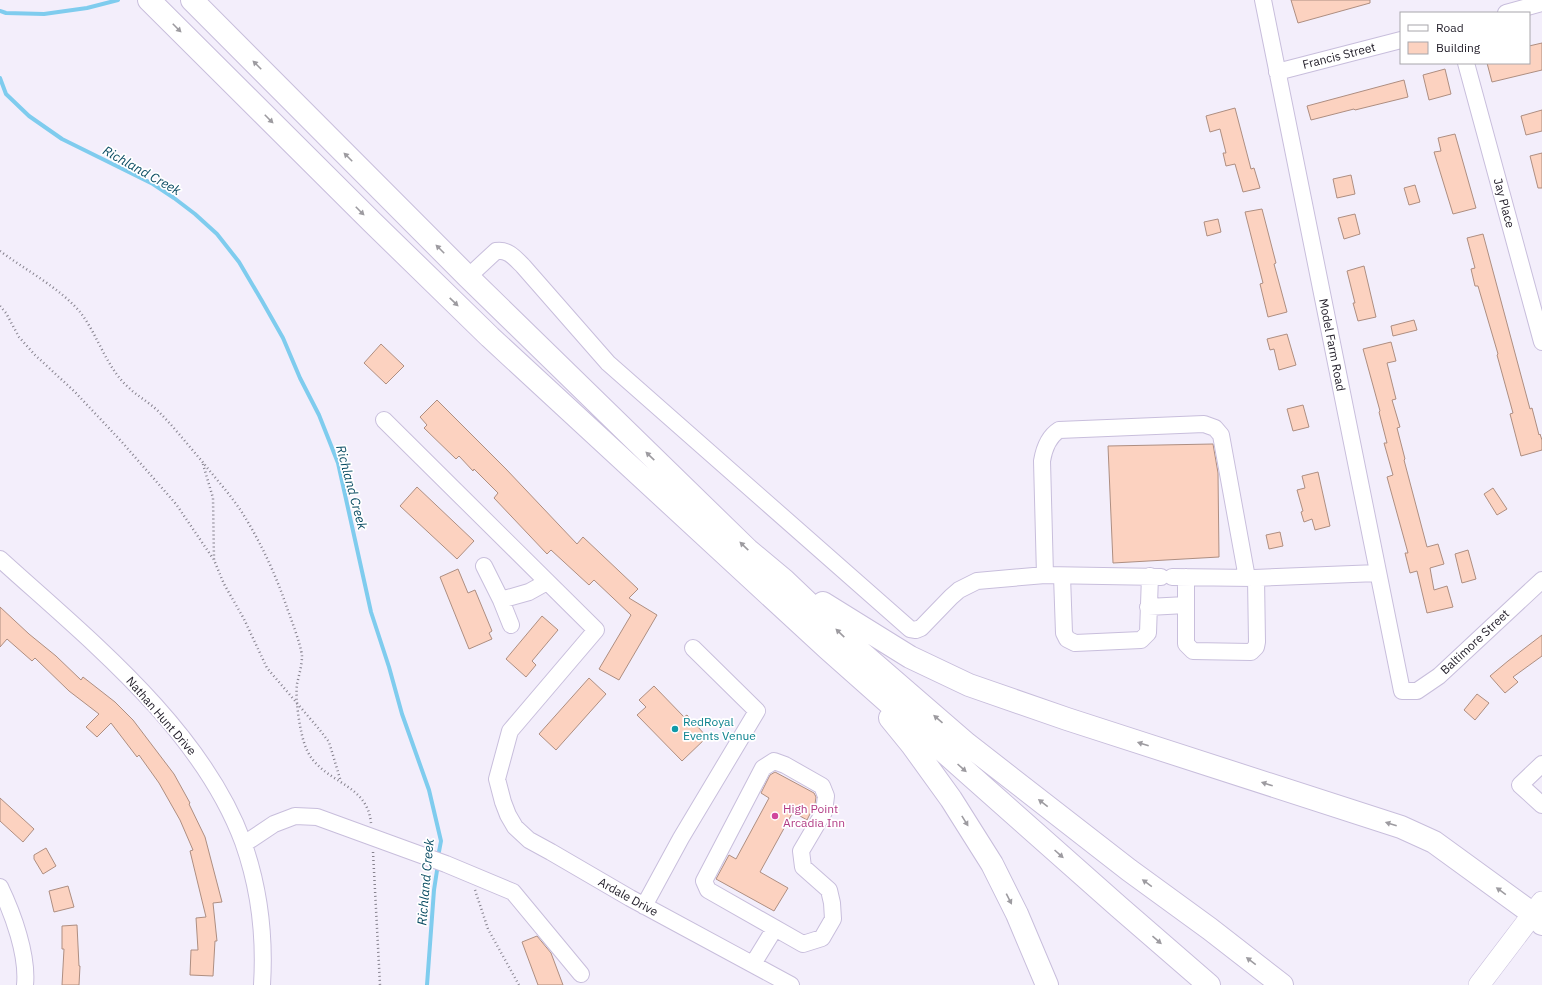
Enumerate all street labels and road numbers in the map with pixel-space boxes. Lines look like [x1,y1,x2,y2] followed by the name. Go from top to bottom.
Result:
[1301,39,1377,72] street label: Francis Street
[1491,176,1518,230] street label: Jay Place
[1316,297,1349,392] street label: Model Farm Road
[1437,606,1512,677] street label: Baltimore Street
[123,673,200,758] street label: Nathan Hunt Drive
[596,874,661,919] street label: Ardale Drive

